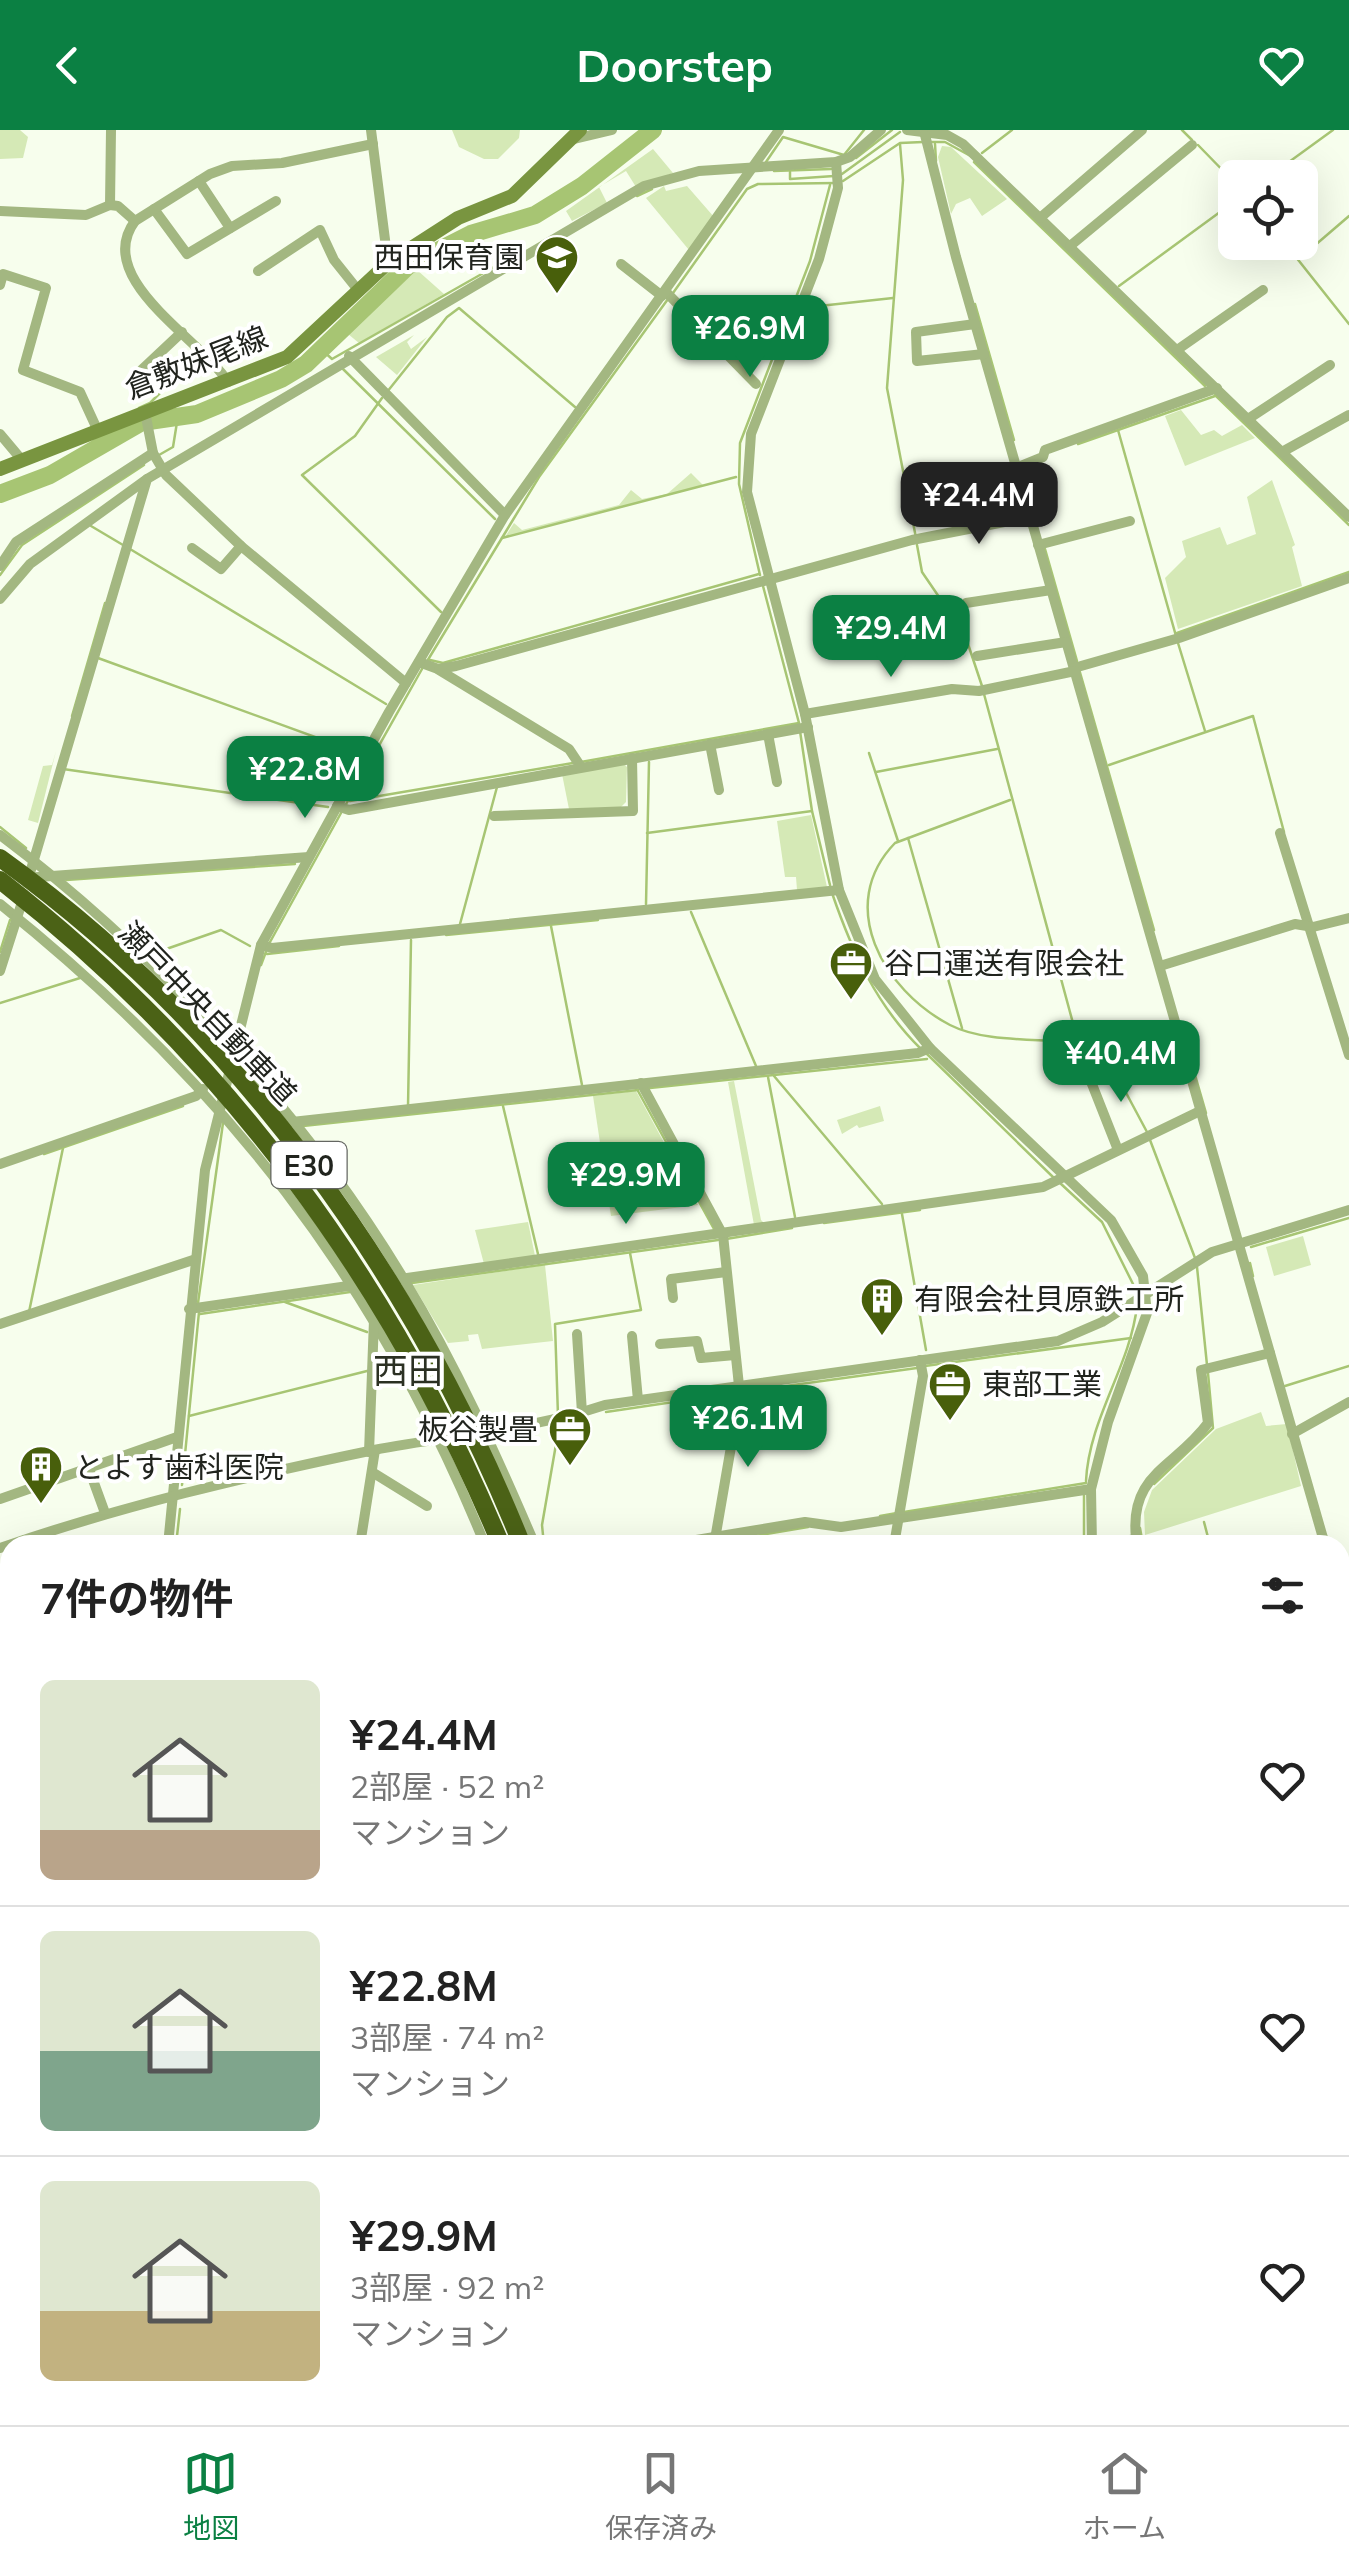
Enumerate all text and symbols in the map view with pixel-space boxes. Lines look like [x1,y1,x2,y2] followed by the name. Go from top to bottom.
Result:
[576,37,773,93] text: Doorstep
[40,38,95,93] icon: back
[1254,38,1309,93] icon: heart
[1218,160,1318,260] map controls
[1218,160,1318,260] button: locate
[534,234,580,295] school or university icon: 西田保育園
[374,238,524,276] place label: 西田保育園
[669,295,831,380] pin: ¥26.9M
[694,307,806,347] text: ¥26.9M
[119,317,273,407] street label: 倉敷妹尾線
[898,462,1060,547] pin: ¥24.4M
[923,474,1035,514] text: ¥24.4M
[810,595,972,680] pin: ¥29.4M
[835,607,947,647] text: ¥29.4M
[224,736,386,821] pin: ¥22.8M
[249,748,361,788] text: ¥22.8M
[111,913,305,1113] street label: 瀬戸中央自動車道
[828,940,874,1001] office icon: 谷口運送有限会社
[884,944,1124,982] place label: 谷口運送有限会社
[1040,1020,1202,1105] pin: ¥40.4M
[1065,1032,1177,1072] text: ¥40.4M
[272,1142,346,1188] road number: E30
[545,1142,707,1227] pin: ¥29.9M
[570,1154,682,1194] text: ¥29.9M
[859,1276,905,1337] building icon: 有限会社貝原鉄工所
[914,1280,1184,1318] place label: 有限会社貝原鉄工所
[373,1348,443,1392] district label: 西田
[927,1361,973,1422] office icon: 東部工業
[982,1365,1102,1403] place label: 東部工業
[667,1385,829,1470] pin: ¥26.1M
[692,1397,804,1437] text: ¥26.1M
[547,1406,593,1467] office icon: 板谷製畳
[418,1410,538,1448] place label: 板谷製畳
[18,1444,64,1505] building icon: とよす歯科医院
[74,1448,284,1486] place label: とよす歯科医院
[1255,1568,1310,1623] icon: filters
[40,1572,233,1625] text: 7件の物件
[350,1708,498,1761] text: ¥24.4M
[120,1720,240,1840] icon: home
[1255,1753,1310,1808] icon: heart
[350,1766,544,1806] text: 2部屋 · 52 m²
[350,1812,510,1852] text: マンション
[350,1959,498,2012] text: ¥22.8M
[120,1971,240,2091] icon: home
[1255,2004,1310,2059] icon: heart
[350,2017,544,2057] text: 3部屋 · 74 m²
[350,2063,510,2103] text: マンション
[350,2209,498,2262] text: ¥29.9M
[120,2221,240,2341] icon: home
[1255,2254,1310,2309] icon: heart
[350,2267,544,2307] text: 3部屋 · 92 m²
[350,2313,510,2353] text: マンション
[183,2446,239,2546] tab: 地図
[605,2446,717,2546] tab: 保存済み
[1083,2446,1166,2546] tab: ホーム

